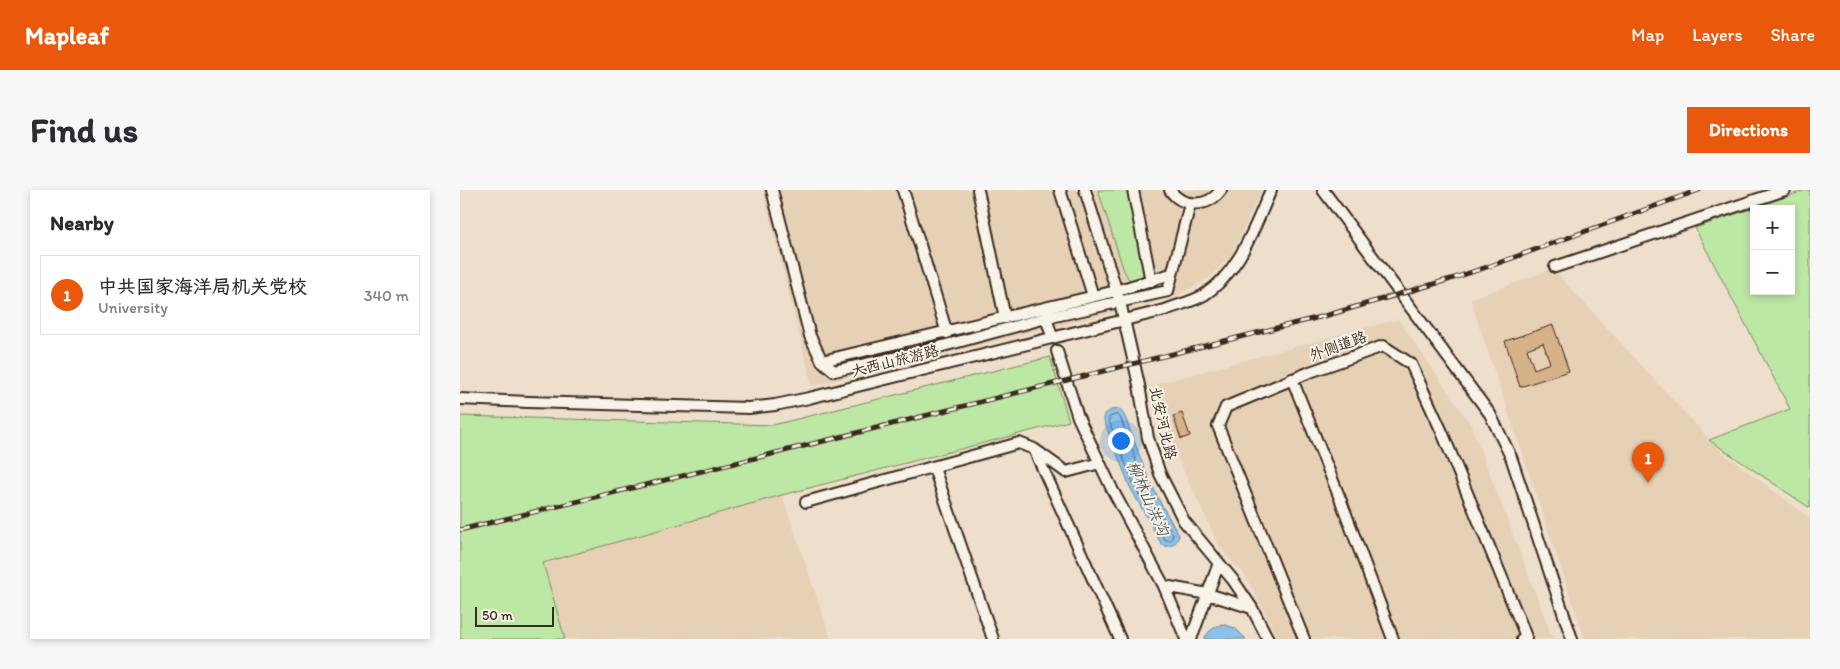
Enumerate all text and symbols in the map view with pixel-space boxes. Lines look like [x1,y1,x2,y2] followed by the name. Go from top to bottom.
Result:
[25,21,109,50] text: Mapleaf
[1631,24,1664,46] text: Map
[1692,24,1742,46] text: Layers
[1770,24,1815,46] text: Share
[1687,107,1810,153] button: Directions
[30,109,138,151] text: Find us
[1750,205,1795,295] map controls
[1750,205,1795,250] button: +
[50,210,114,235] text: Nearby
[1750,250,1795,295] button: −
[98,275,307,298] text: 中共国家海洋局机关党校
[63,286,71,305] text: 1
[364,286,409,305] text: 340 m
[98,298,168,317] text: University
[1307,327,1369,365] street label: 外侧道路
[849,341,941,381] street label: 大西山旅游路
[1146,384,1180,462] street label: 北安河北路
[1108,428,1134,454] your location
[1632,442,1664,483] pin: 1
[1123,458,1174,540] water label: 柳林山洪沟
[475,604,554,627] scale bar
[482,607,513,624] text: 50 m

